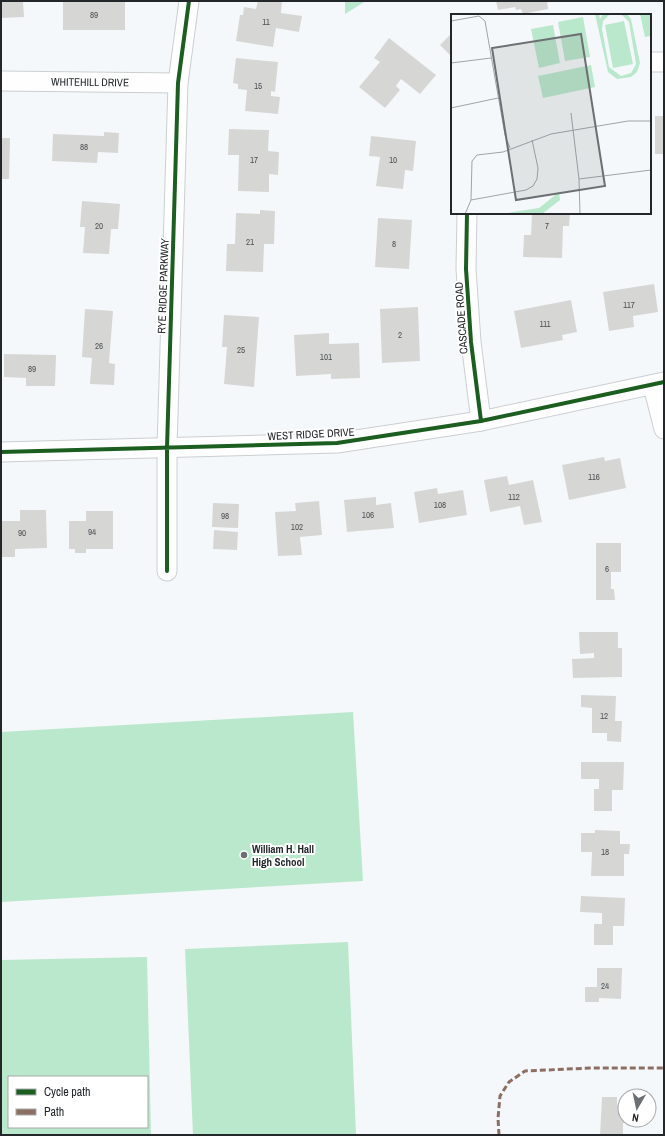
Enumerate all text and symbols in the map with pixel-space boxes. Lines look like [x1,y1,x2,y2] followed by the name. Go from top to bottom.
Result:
[90,9,98,21] house number: 89
[451,14,651,214] inset map
[262,16,270,28] house number: 11
[51,75,129,89] street label: WHITEHILL DRIVE
[254,80,262,92] house number: 15
[80,141,88,153] house number: 88
[250,154,258,166] house number: 17
[389,154,397,166] house number: 10
[95,220,103,232] house number: 20
[545,220,549,232] house number: 7
[246,236,254,248] house number: 21
[154,238,172,334] street label: RYE RIDGE PARKWAY
[392,238,396,250] house number: 8
[451,282,471,354] street label: CASCADE ROAD
[623,299,635,311] house number: 117
[539,318,551,330] house number: 111
[398,329,402,341] house number: 2
[95,340,103,352] house number: 26
[237,344,245,356] house number: 25
[320,351,332,363] house number: 101
[28,363,36,375] house number: 89
[267,425,355,443] street label: WEST RIDGE DRIVE
[588,471,600,483] house number: 116
[508,491,520,503] house number: 112
[434,499,446,511] house number: 108
[362,509,374,521] house number: 106
[221,510,229,522] house number: 98
[291,521,303,533] house number: 102
[88,526,96,538] house number: 94
[18,527,26,539] house number: 90
[605,563,609,575] house number: 6
[600,710,608,722] house number: 12
[252,842,314,869] place label: William H. Hall High School
[601,846,609,858] house number: 18
[239,850,249,860] marker: William H. Hall High School
[601,980,609,992] house number: 24
[8,1076,148,1128] legend
[44,1084,91,1100] text: Cycle path
[617,1088,657,1128] north arrow
[44,1104,64,1120] text: Path
[631,1110,640,1125] text: N

